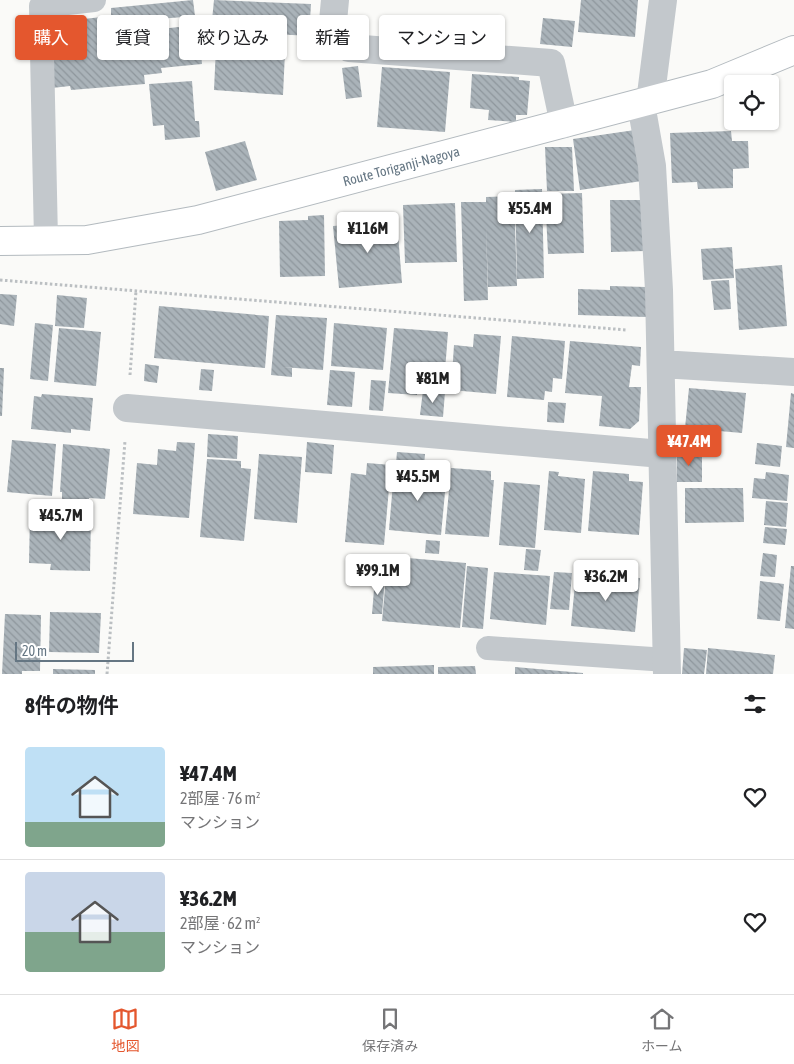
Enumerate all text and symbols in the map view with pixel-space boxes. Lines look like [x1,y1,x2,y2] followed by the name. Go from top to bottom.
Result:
[15,15,87,60] chip: 購入
[97,15,169,60] chip: 賃貸
[179,15,287,60] chip: 絞り込み
[297,15,369,60] chip: 新着
[379,15,505,60] chip: マンション
[724,75,779,130] map controls
[724,75,779,130] button: locate
[341,143,461,189] street label: Route Toriganji-Nagoya
[489,192,571,234] pin: ¥55.4M
[508,199,552,217] text: ¥55.4M
[333,212,403,254] pin: ¥116M
[348,219,388,237] text: ¥116M
[403,362,463,404] pin: ¥81M
[417,369,449,387] text: ¥81M
[648,424,730,467] pin: ¥47.4M
[667,432,711,450] text: ¥47.4M
[377,460,459,502] pin: ¥45.5M
[396,467,440,485] text: ¥45.5M
[20,498,102,541] pin: ¥45.7M
[39,506,83,524] text: ¥45.7M
[337,554,419,596] pin: ¥99.1M
[565,560,647,602] pin: ¥36.2M
[356,561,400,579] text: ¥99.1M
[584,567,628,585] text: ¥36.2M
[15,639,134,662] scale bar
[22,643,47,659] text: 20 m
[741,690,769,718] icon: filters
[25,693,119,717] text: 8件の物件
[180,761,237,785] text: ¥47.4M
[65,767,125,827] icon: home
[741,783,769,811] icon: heart
[180,789,261,807] text: 2部屋 · 76 m²
[180,813,260,831] text: マンション
[180,886,237,910] text: ¥36.2M
[65,892,125,952] icon: home
[741,908,769,936] icon: heart
[180,914,261,932] text: 2部屋 · 62 m²
[180,938,260,956] text: マンション
[111,1005,139,1055] tab: 地図
[362,1005,418,1055] tab: 保存済み
[641,1005,683,1055] tab: ホーム

